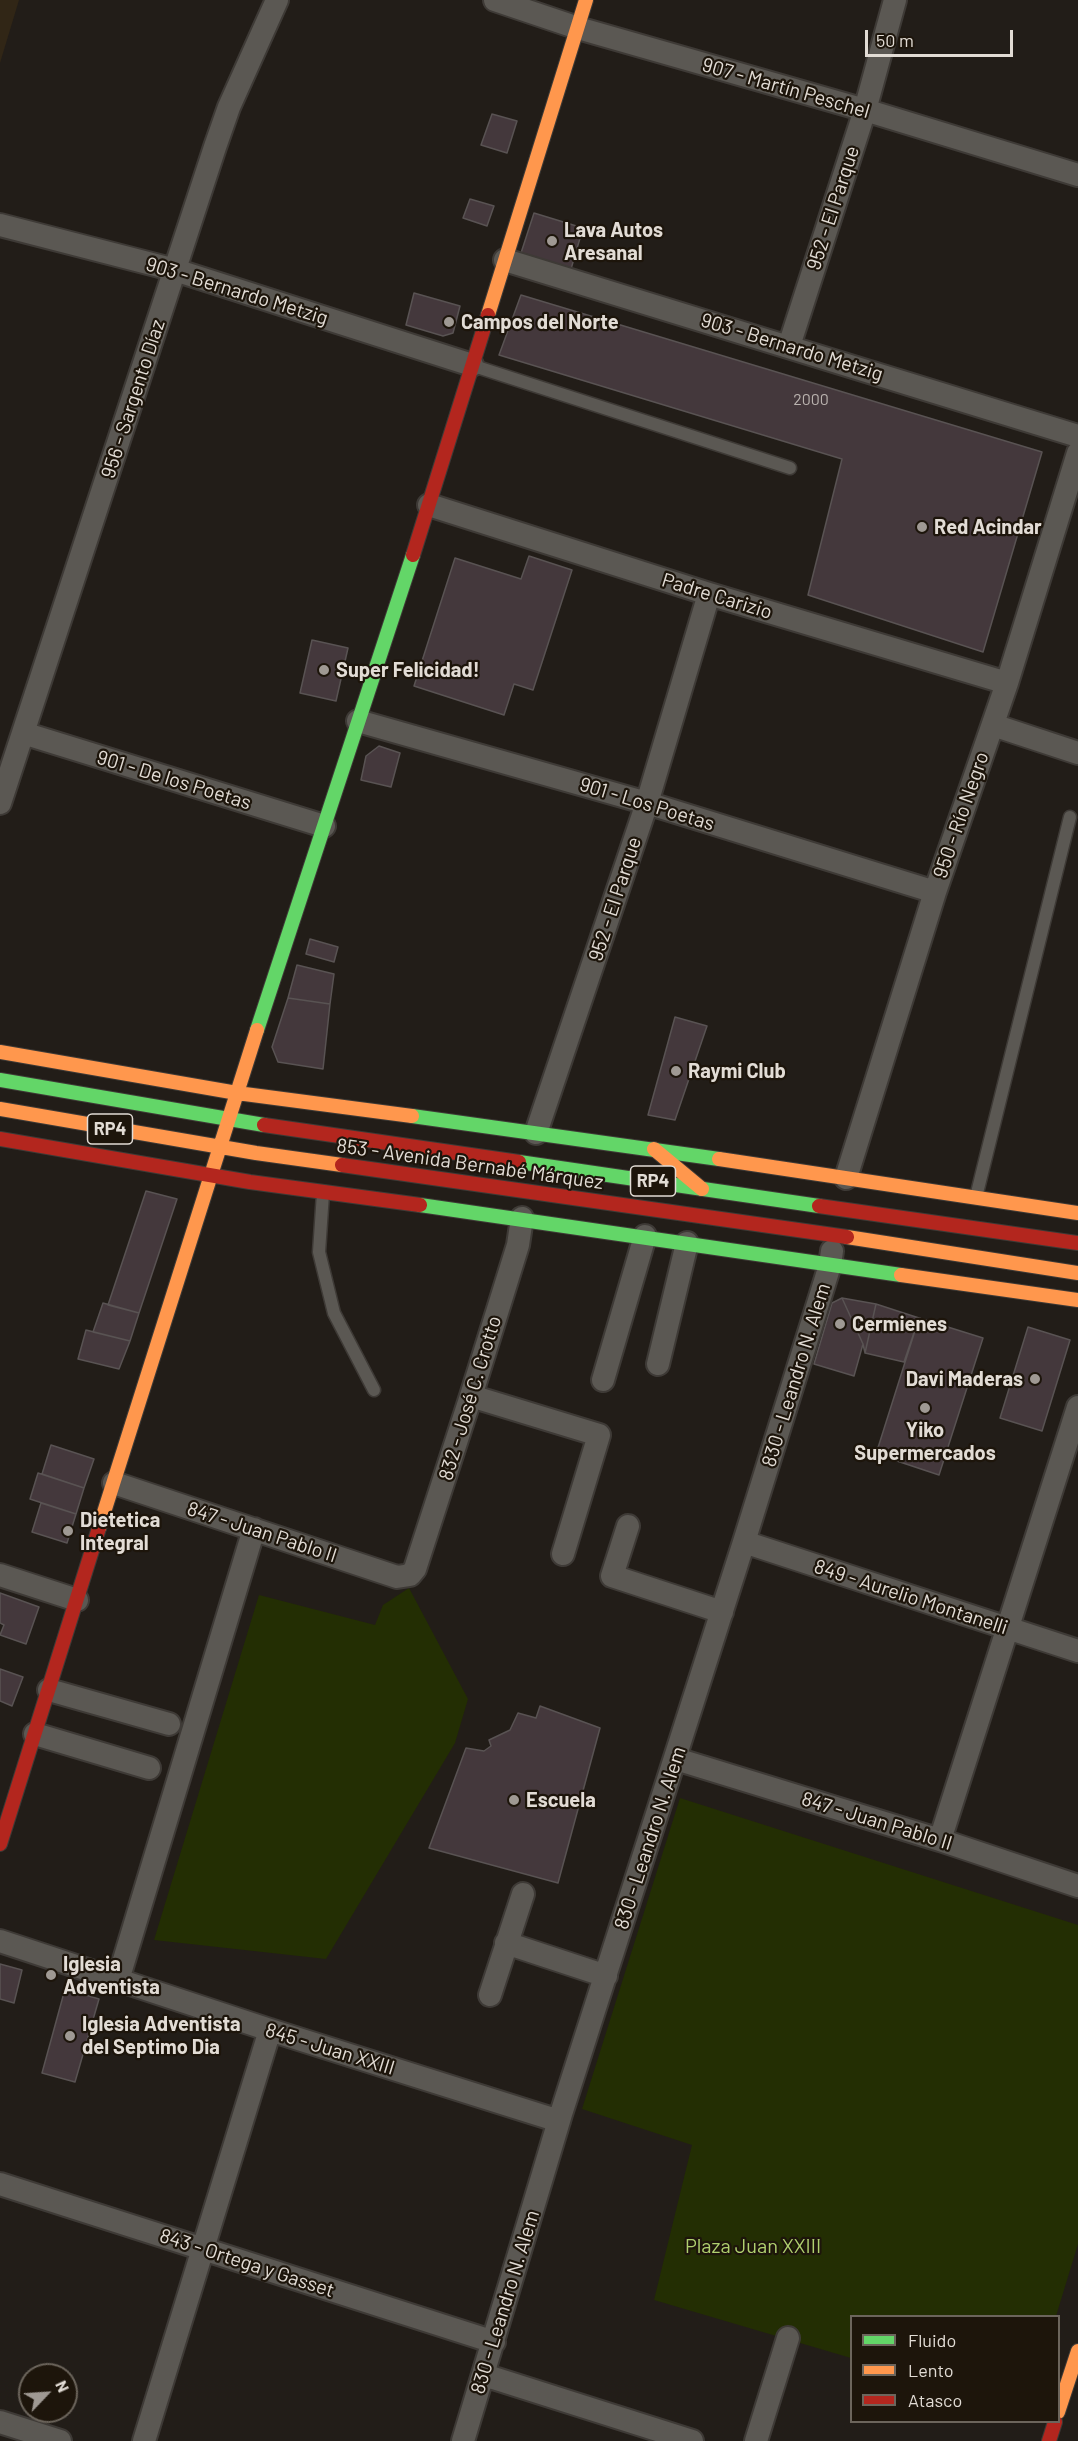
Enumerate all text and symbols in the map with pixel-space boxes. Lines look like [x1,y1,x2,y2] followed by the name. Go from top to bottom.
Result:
[868,18,1016,56] scale bar
[876,29,914,51] text: 50 m
[699,53,873,123] street label: 907 - Martín Peschel
[802,143,864,273] street label: 952 - El Parque
[564,218,663,265] place label: Lava Autos Aresanal
[545,234,559,248] marker: Lava Autos Aresanal
[143,252,331,330] street label: 903 - Bernardo Metzig
[698,308,886,386] street label: 903 - Bernardo Metzig
[461,310,619,334] place label: Campos del Norte
[442,315,456,329] marker: Campos del Norte
[96,317,170,481] street label: 956 - Sargento Díaz
[793,390,829,410] house number: 2000
[934,515,1042,539] place label: Red Acindar
[915,520,929,534] marker: Red Acindar
[659,568,775,624] street label: Padre Carizio
[336,658,480,682] place label: Super Felicidad!
[317,663,331,677] marker: Super Felicidad!
[94,745,254,815] street label: 901 - De los Poetas
[928,749,994,881] street label: 950 - Río Negro
[577,772,717,836] street label: 901 - Los Poetas
[584,834,646,964] street label: 952 - El Parque
[688,1059,786,1083] place label: Raymi Club
[669,1064,683,1078] marker: Raymi Club
[88,1114,132,1144] road number: RP4
[335,1133,605,1195] street label: 853 - Avenida Bernabé Márquez
[630,1166,676,1196] road number: RP4
[757,1280,835,1470] street label: 830 - Leandro N. Alem
[852,1312,947,1336] place label: Cermienes
[434,1313,506,1483] street label: 832 - José C. Crotto
[833,1317,847,1331] marker: Cermienes
[906,1367,1023,1391] place label: Davi Maderas
[1028,1372,1042,1386] marker: Davi Maderas
[918,1401,932,1415] marker: Yiko Supermercados
[854,1418,996,1465] place label: Yiko Supermercados
[184,1496,340,1568] street label: 847 - Juan Pablo II
[80,1508,160,1555] place label: Dietetica Integral
[61,1524,75,1538] marker: Dietetica Integral
[811,1554,1011,1640] street label: 849 - Aurelio Montanelli
[609,1744,691,1932] street label: 830 - Leandro N. Alem
[799,1787,955,1855] street label: 847 - Juan Pablo II
[526,1788,596,1812] place label: Escuela
[507,1793,521,1807] marker: Escuela
[63,1952,160,1999] place label: Iglesia Adventista
[44,1968,58,1982] marker: Iglesia Adventista
[82,2012,241,2059] place label: Iglesia Adventista del Septimo Dia
[262,2018,398,2080] street label: 845 - Juan XXIII
[63,2029,77,2043] marker: Iglesia Adventista del Septimo Dia
[466,2207,544,2397] street label: 830 - Leandro N. Alem
[157,2223,337,2303] street label: 843 - Ortega y Gasset
[685,2234,821,2258] park label: Plaza Juan XXIII
[850,2315,1060,2423] legend
[908,2329,956,2351] text: Fluido
[908,2359,954,2381] text: Lento
[18,2363,78,2423] north arrow
[52,2377,74,2395] text: N
[908,2389,962,2411] text: Atasco

